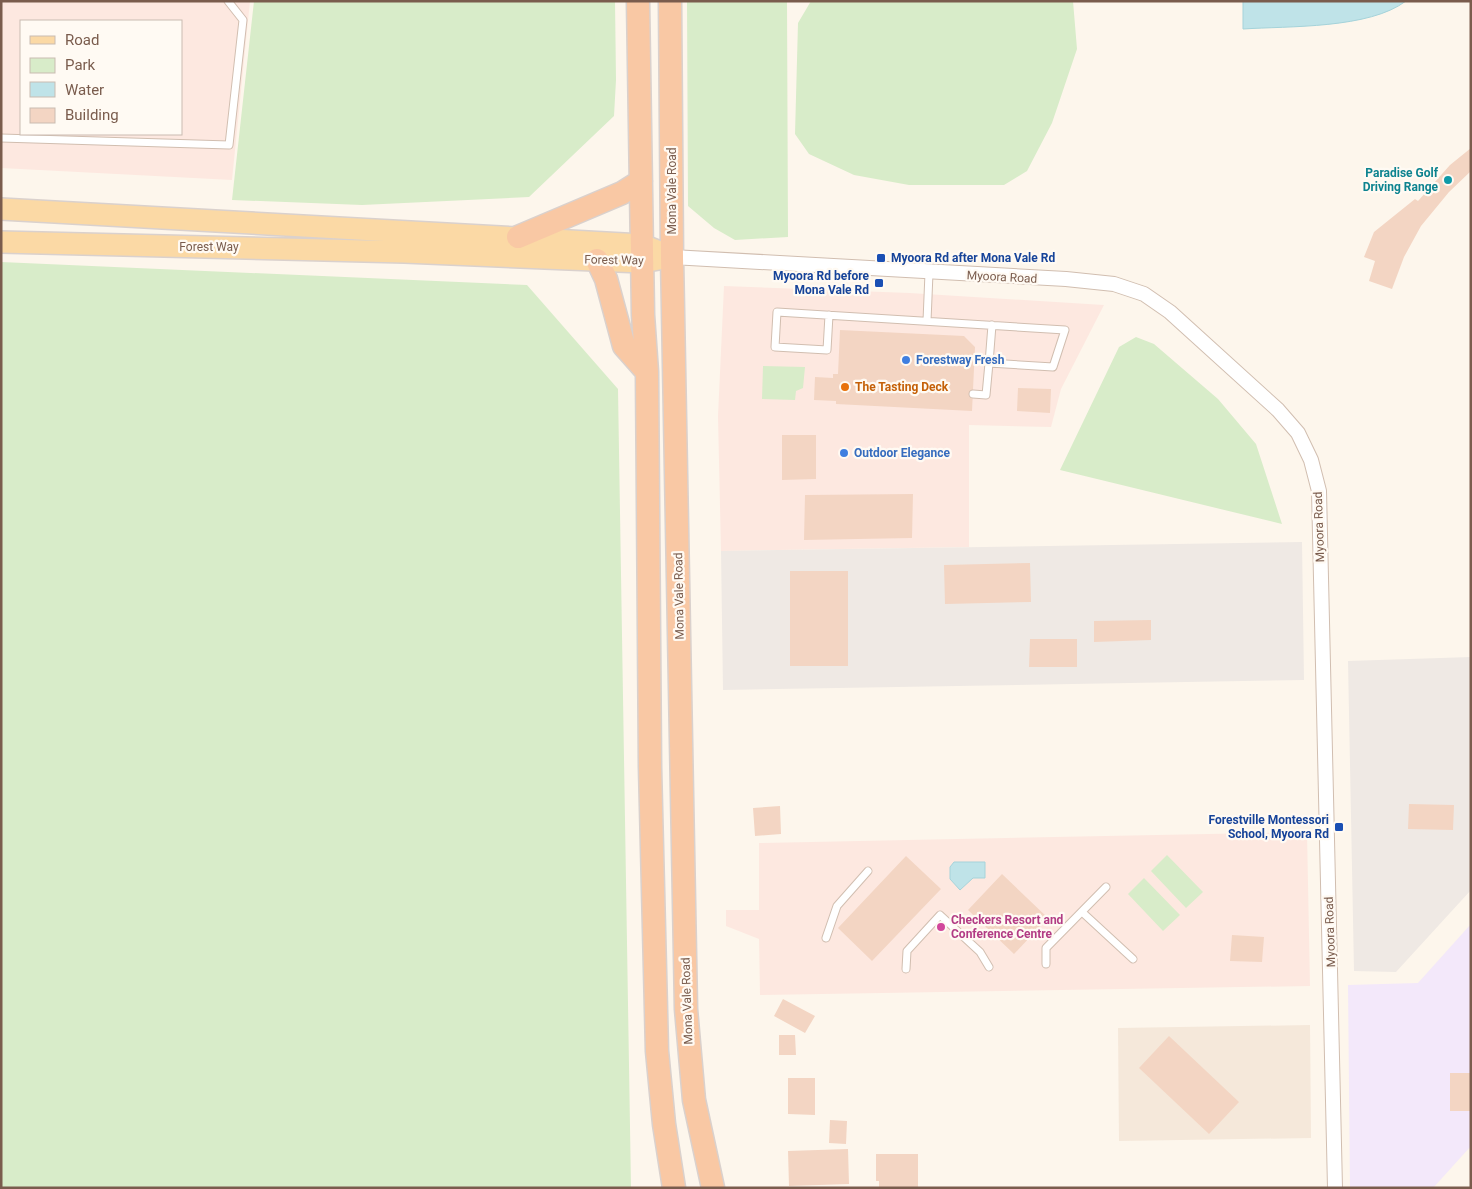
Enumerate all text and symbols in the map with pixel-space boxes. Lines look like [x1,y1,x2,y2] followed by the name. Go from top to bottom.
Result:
[20,20,182,135] legend
[65,31,99,49] text: Road
[65,56,96,74] text: Park
[65,81,104,99] text: Water
[65,106,119,124] text: Building
[665,147,679,235] street label: Mona Vale Road
[1363,166,1439,194] place label: Paradise Golf Driving Range
[1442,174,1454,186] marker: Paradise Golf Driving Range
[179,240,239,254] street label: Forest Way
[891,251,1055,265] place label: Myoora Rd after Mona Vale Rd
[584,252,644,268] street label: Forest Way
[875,252,887,264] marker: Myoora Rd after Mona Vale Rd
[966,268,1038,286] street label: Myoora Road
[773,269,870,297] place label: Myoora Rd before Mona Vale Rd
[873,277,885,289] marker: Myoora Rd before Mona Vale Rd
[916,353,1005,367] place label: Forestway Fresh
[900,354,912,366] marker: Forestway Fresh
[855,380,949,394] place label: The Tasting Deck
[839,381,851,393] marker: The Tasting Deck
[854,446,950,460] place label: Outdoor Elegance
[838,447,850,459] marker: Outdoor Elegance
[1311,491,1327,563] street label: Myoora Road
[671,552,687,640] street label: Mona Vale Road
[1208,813,1329,841] place label: Forestville Montessori School, Myoora Rd
[1333,821,1345,833] marker: Forestville Montessori School, Myoora Rd
[1322,896,1338,968] street label: Myoora Road
[951,913,1064,941] place label: Checkers Resort and Conference Centre
[935,921,947,933] marker: Checkers Resort and Conference Centre
[678,957,696,1045] street label: Mona Vale Road

